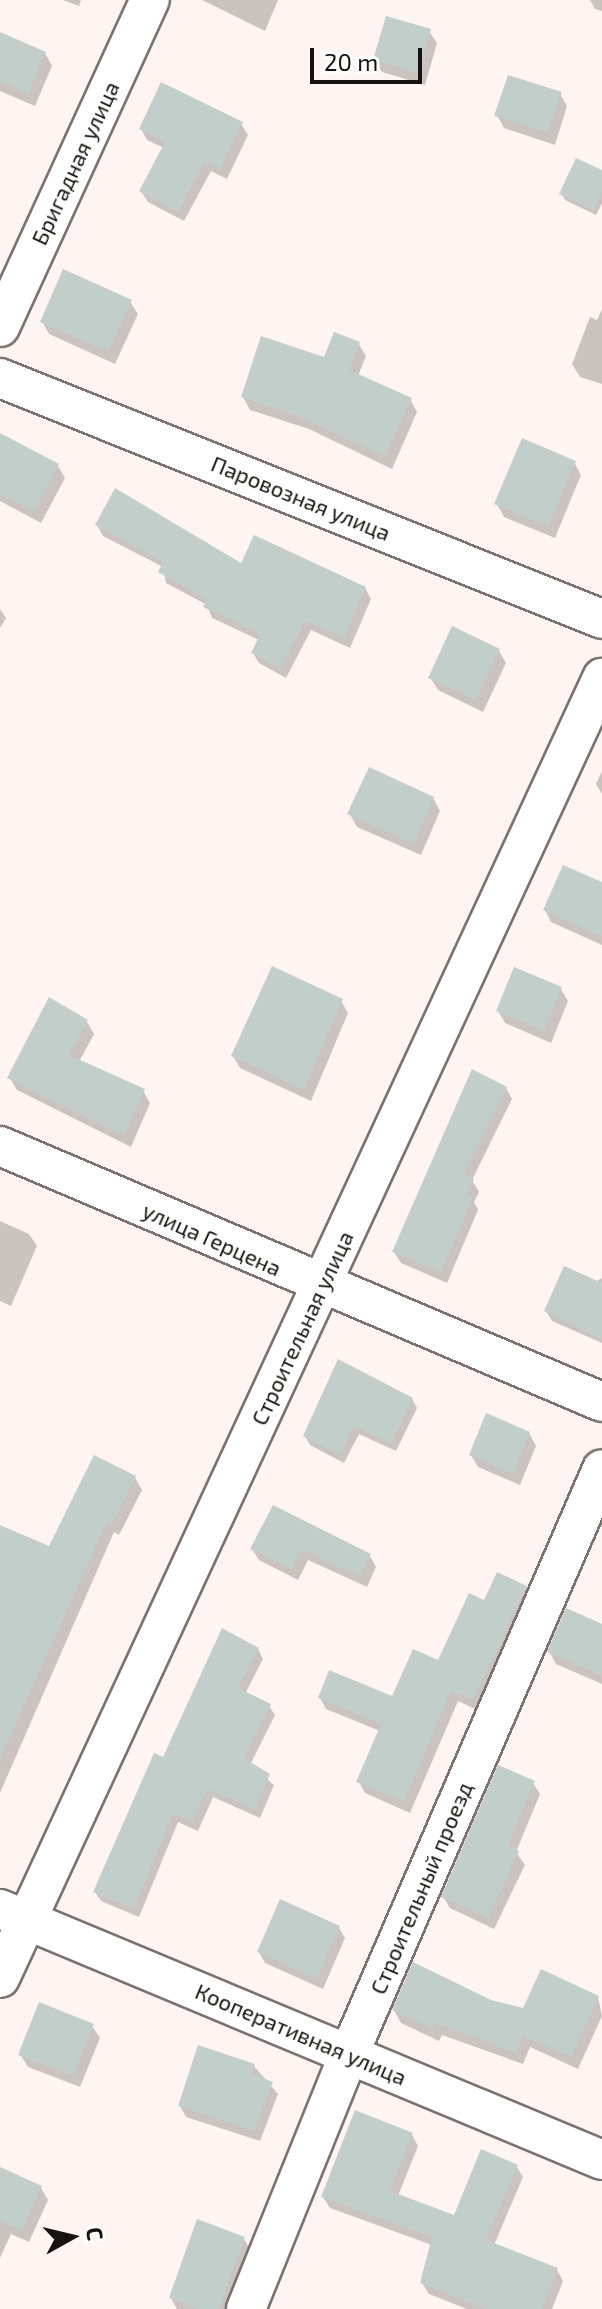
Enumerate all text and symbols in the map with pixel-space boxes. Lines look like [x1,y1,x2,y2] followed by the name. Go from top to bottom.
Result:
[314,32,426,82] scale bar
[324,47,378,76] text: 20 m
[26,77,124,249] street label: Бригадная улица
[208,450,394,546] street label: Паровозная улица
[139,1197,285,1281] street label: улица Герцена
[245,1227,359,1429] street label: Строительная улица
[364,1778,478,1998] street label: Строительный проезд
[191,1978,411,2090] street label: Кооперативная улица
[32,2197,112,2277] north arrow
[82,2225,110,2242] text: С

